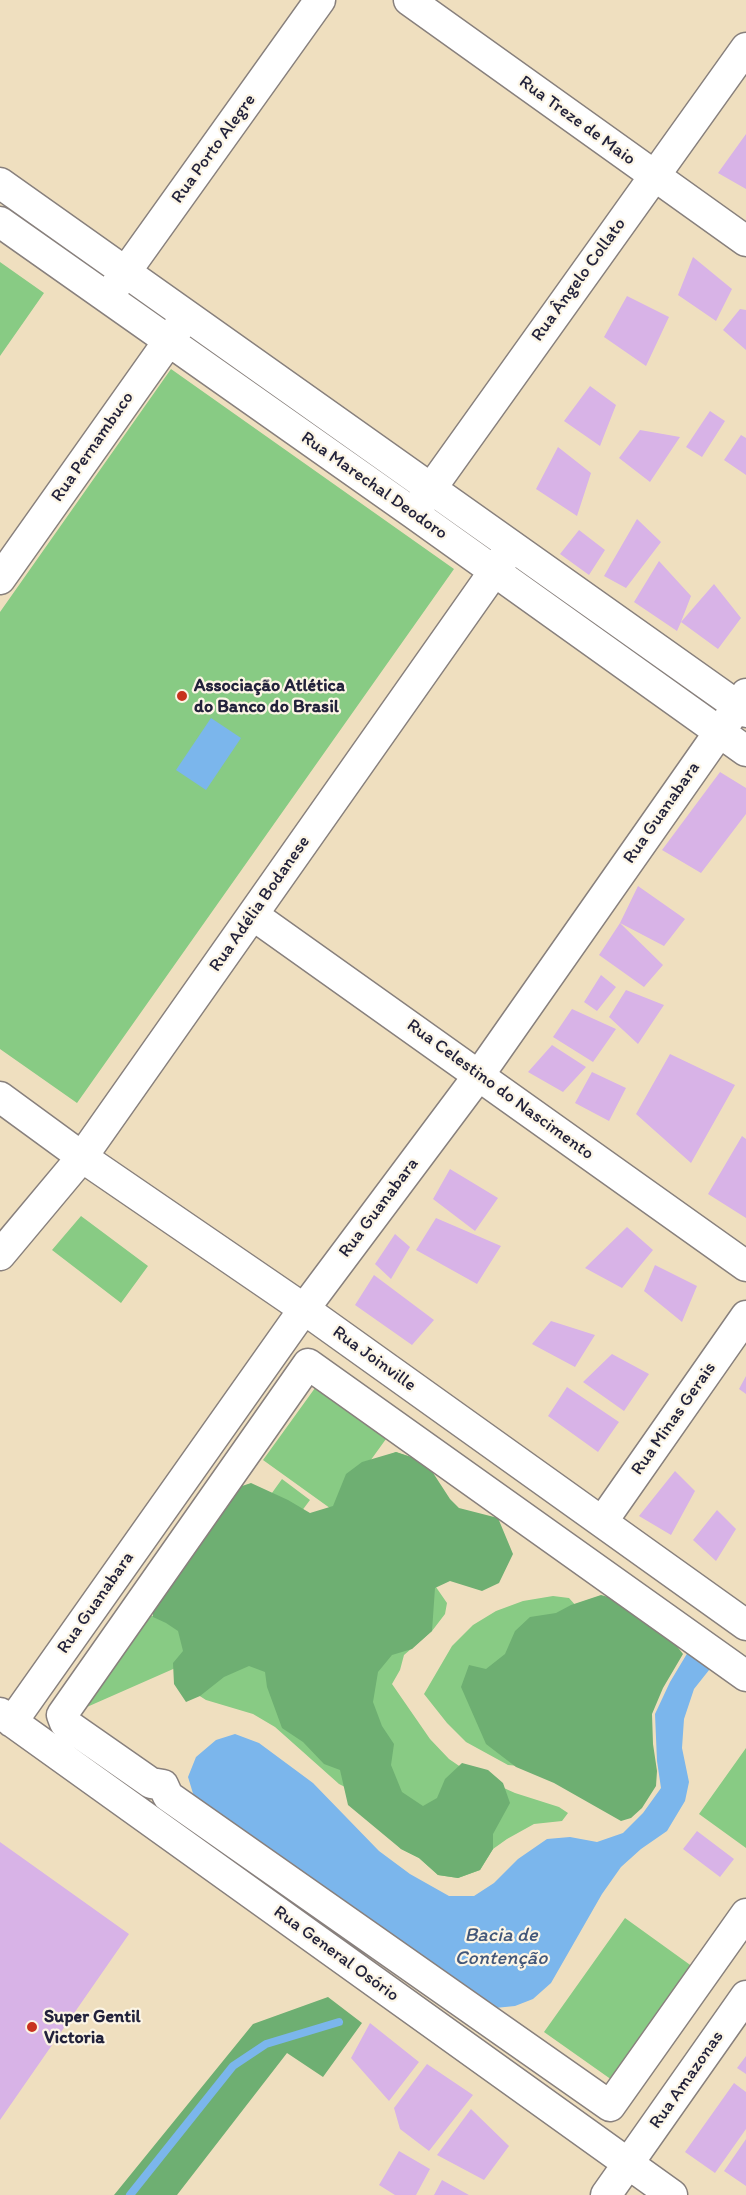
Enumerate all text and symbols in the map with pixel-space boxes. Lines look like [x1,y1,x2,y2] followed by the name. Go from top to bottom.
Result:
[514,71,640,171] street label: Rua Treze de Maio
[167,90,261,208] street label: Rua Porto Alegre
[527,214,631,346] street label: Rua Ângelo Collato
[47,388,139,506] street label: Rua Pernambuco
[297,427,451,545] street label: Rua Marechal Deodoro
[194,675,345,718] place label: Associação Atlética do Banco do Brasil
[175,689,189,703] marker: Associação Atlética do Banco do Brasil
[619,758,705,868] street label: Rua Guanabara
[205,832,315,976] street label: Rua Adélia Bodanese
[402,1015,598,1165] street label: Rua Celestino do Nascimento
[335,1154,423,1262] street label: Rua Guanabara
[328,1322,420,1396] street label: Rua Joinville
[627,1358,721,1480] street label: Rua Minas Gerais
[53,1548,139,1658] street label: Rua Guanabara
[269,1901,403,2007] street label: Rua General Osório
[455,1924,547,1971] water label: Bacia de Contenção
[44,2006,141,2048] place label: Super Gentil Victoria
[25,2020,39,2034] marker: Super Gentil Victoria
[645,2027,729,2133] street label: Rua Amazonas

